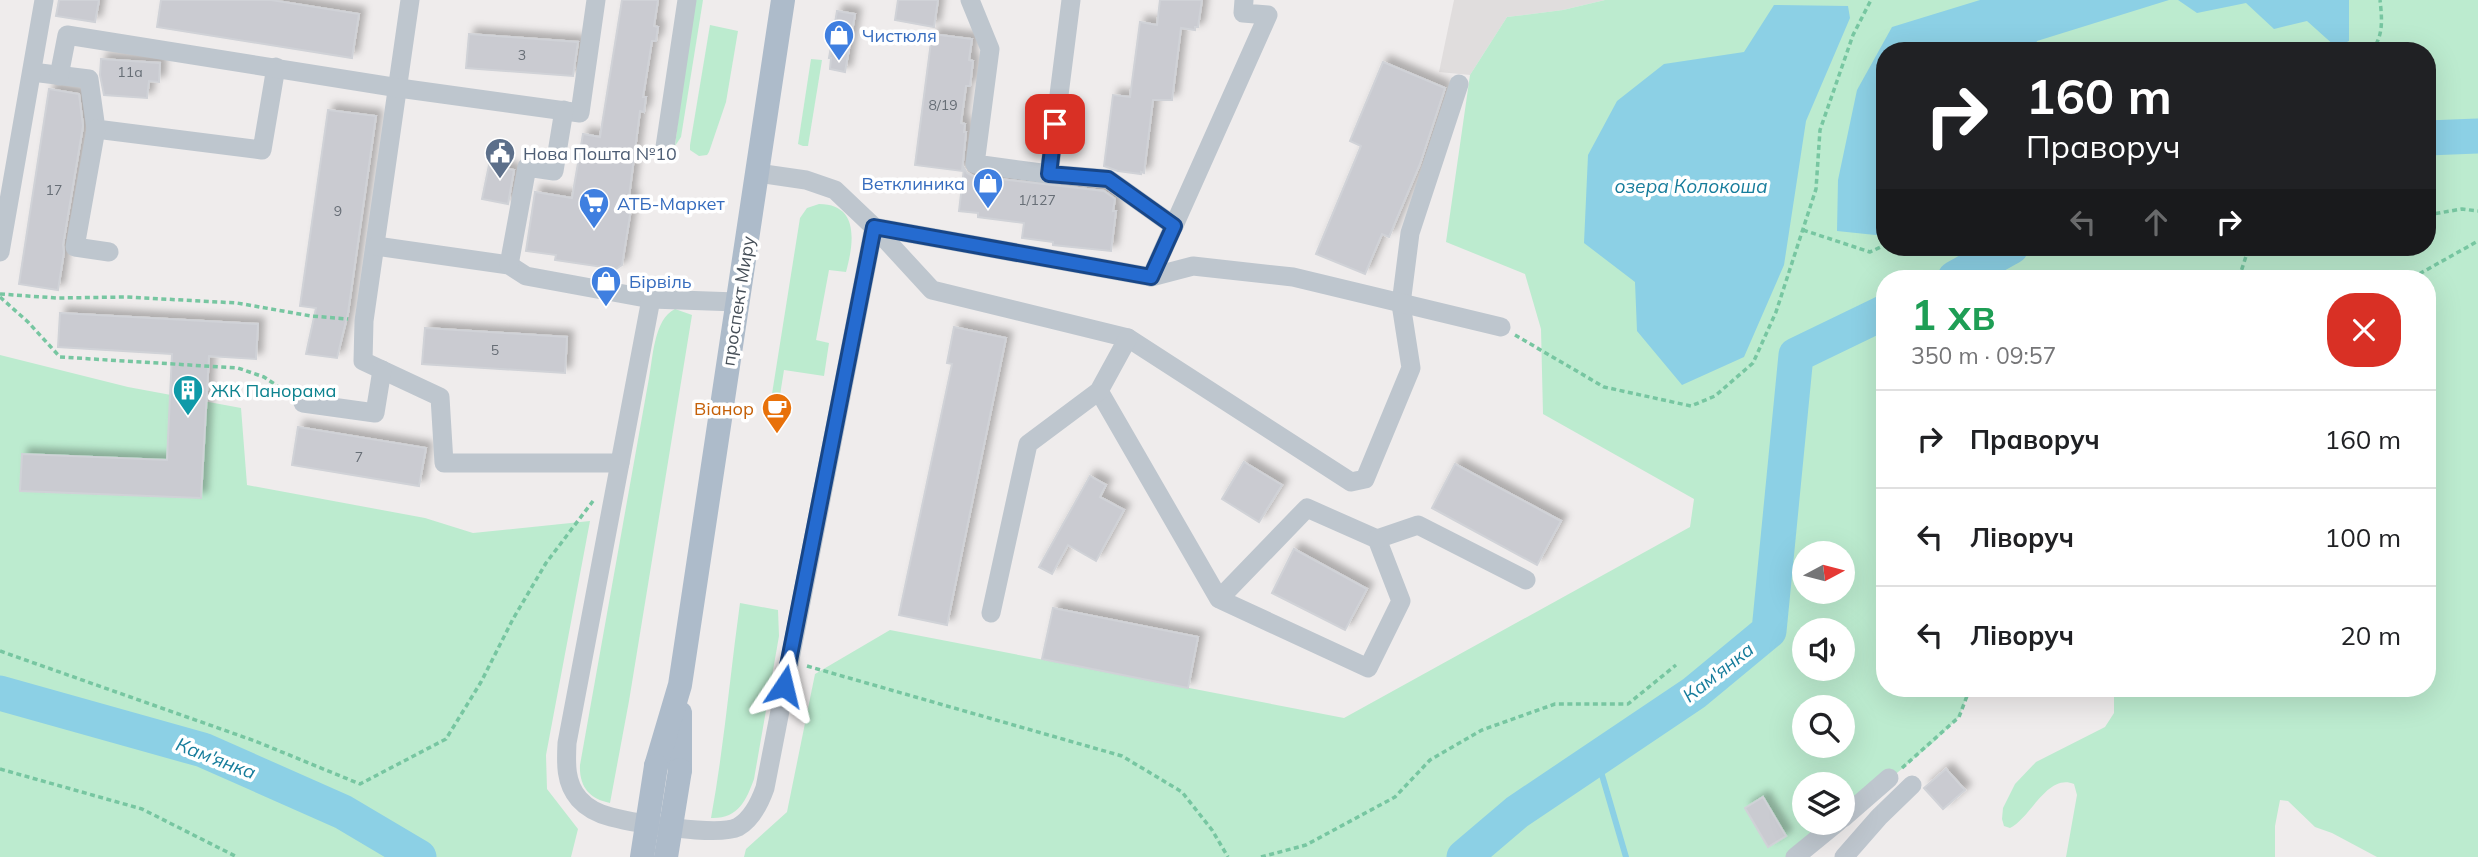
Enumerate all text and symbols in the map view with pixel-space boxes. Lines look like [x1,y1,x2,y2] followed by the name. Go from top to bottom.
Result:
[822,18,856,62] shop icon: Чистюля
[862,24,937,47] place label: Чистюля
[518,46,526,64] house number: 3
[117,63,143,81] house number: 11а
[2026,65,2172,126] text: 160 m
[1911,70,2002,161] icon: right
[1025,94,1085,154] pin
[928,96,958,114] house number: 8/19
[1036,105,1074,143] icon: arrive
[2026,126,2181,166] text: Праворуч
[483,136,517,180] public building icon: Нова Пошта №10
[523,142,677,165] place label: Нова Пошта №10
[971,166,1005,210] shop icon: Ветклиника
[862,172,965,195] place label: Ветклиника
[1614,174,1768,198] water label: озера Колокоша
[46,181,62,199] house number: 17
[577,186,611,230] supermarket icon: АТБ-Маркет
[1018,191,1056,209] house number: 1/127
[617,192,726,215] place label: АТБ-Маркет
[334,202,342,220] house number: 9
[2064,203,2102,241] icon: left
[2137,203,2175,241] icon: ahead
[2210,203,2248,241] icon: right
[716,234,760,368] street label: проспект Миру
[589,264,623,308] shop icon: Бірвіль
[629,270,692,293] place label: Бірвіль
[1911,288,1996,341] text: 1 хв
[2327,293,2401,367] button: close
[491,341,499,359] house number: 5
[1911,341,2056,370] text: 350 m · 09:57
[171,373,205,417] building icon: ЖК Панорама
[211,379,336,402] place label: ЖК Панорама
[760,391,794,435] cafe icon: Віанор
[694,397,754,420] place label: Віанор
[1911,420,1949,458] icon: right
[1970,423,2100,456] text: Праворуч
[2325,423,2401,456] text: 160 m
[355,448,363,466] house number: 7
[1911,518,1949,556] icon: left
[1970,521,2074,554] text: Ліворуч
[2325,521,2401,554] text: 100 m
[1792,541,1855,604] north arrow
[1792,541,1855,835] map controls
[1911,616,1949,654] icon: left
[1792,618,1855,681] button: sound
[1970,619,2074,652] text: Ліворуч
[2340,619,2401,652] text: 20 m
[1678,637,1758,707] water label: Кам'янка
[747,649,821,723] position arrow
[1792,695,1855,758] button: search
[173,732,259,784] water label: Кам'янка
[1792,772,1855,835] button: layers

